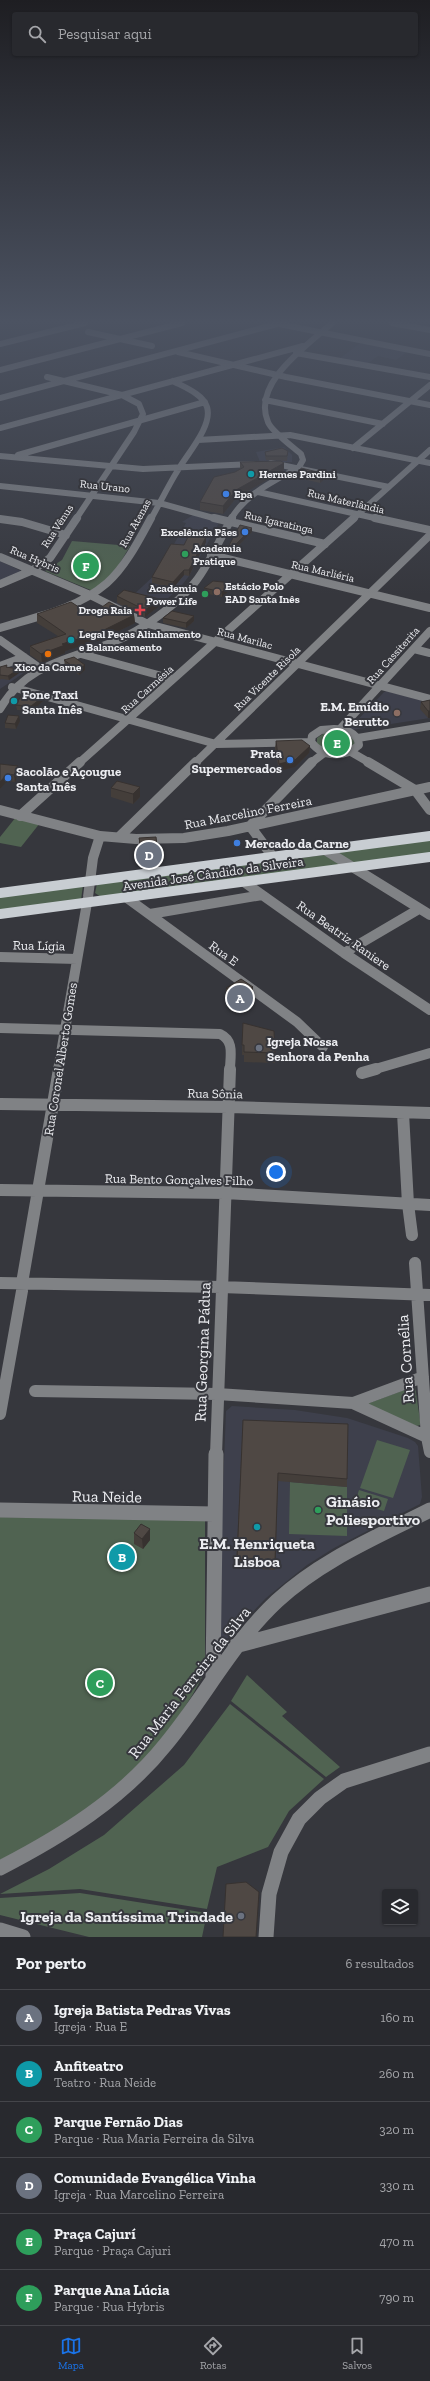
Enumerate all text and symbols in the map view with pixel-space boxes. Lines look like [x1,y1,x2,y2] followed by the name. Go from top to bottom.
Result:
[12,12,418,56] search box
[26,23,48,45] icon: search
[58,25,152,43] text: Pesquisar aqui
[259,468,336,481] place label: Hermes Pardini
[246,469,256,479] marker: Hermes Pardini
[79,477,131,496] street label: Rua Urano
[306,486,386,517] street label: Rua Materlândia
[234,488,253,501] place label: Epa
[221,489,231,499] marker: Epa
[117,497,154,550] street label: Rua Atenas
[39,502,76,550] street label: Rua Vênus
[243,508,315,537] street label: Rua Igaratinga
[161,526,237,539] place label: Excelência Pães
[240,527,250,537] marker: Excelência Pães
[193,542,242,568] place label: Academia Pratique
[8,543,62,576] street label: Rua Hybris
[180,549,190,559] marker: Academia Pratique
[73,551,99,581] pin: F
[290,558,356,585] street label: Rua Marliéria
[225,580,300,606] place label: Estácio Polo EAD Santa Inês
[146,582,198,608] place label: Academia Power Life
[212,587,222,597] marker: Estácio Polo EAD Santa Inês
[200,589,210,599] marker: Academia Power Life
[78,604,132,617] place label: Droga Raia
[135,605,145,615] marker: Droga Raia
[364,624,423,687] street label: Rua Cassiterita
[216,625,274,652] street label: Rua Marilac
[79,628,201,654] place label: Legal Peças Alinhamento e Balanceamento
[66,635,76,645] marker: Legal Peças Alinhamento e Balanceamento
[231,643,304,713] street label: Rua Vicente Risola
[43,649,53,659] marker: Xico da Carne
[15,661,82,674] place label: Xico da Carne
[119,662,177,716] street label: Rua Carmésia
[22,687,82,717] place label: Fone Taxi Santa Inês
[9,696,19,706] marker: Fone Taxi Santa Inês
[320,699,389,729] place label: E.M. Emídio Berutto
[392,708,402,718] marker: E.M. Emídio Berutto
[324,728,350,758] pin: E
[191,746,282,776] place label: Prata Supermercados
[285,755,295,765] marker: Prata Supermercados
[16,764,122,794] place label: Sacolão e Açougue Santa Inês
[3,773,13,783] marker: Sacolão e Açougue Santa Inês
[183,793,314,832] street label: Rua Marcelino Ferreira
[245,836,350,851] place label: Mercado da Carne
[232,838,242,848] marker: Mercado da Carne
[136,840,162,870] pin: D
[122,853,305,894] street label: Avenida José Cândido da Silveira
[294,897,393,973] street label: Rua Beatriz Raniere
[13,938,66,953] street label: Rua Lígia
[206,938,241,969] street label: Rua E
[41,981,80,1137] street label: Rua Coronel Alberto Gomes
[227,983,253,1013] pin: A
[267,1034,370,1064] place label: Igreja Nossa Senhora da Penha
[254,1043,264,1053] marker: Igreja Nossa Senhora da Penha
[187,1086,244,1101] street label: Rua Sônia
[266,1162,286,1182] your location
[105,1171,254,1188] street label: Rua Bento Gonçalves Filho
[191,1282,214,1422] street label: Rua Georgina Pádua
[393,1314,418,1404] street label: Rua Cornélia
[72,1486,142,1507] street label: Rua Neide
[326,1492,421,1529] place label: Ginásio Poliesportivo
[313,1505,323,1515] marker: Ginásio Poliesportivo
[252,1522,262,1532] marker: E.M. Henriqueta Lisboa
[199,1534,315,1571] place label: E.M. Henriqueta Lisboa
[109,1542,135,1572] pin: B
[124,1603,255,1762] street label: Rua Maria Ferreira da Silva
[87,1668,113,1698] pin: C
[382,1889,418,1925] map controls
[382,1889,418,1925] button: layers
[20,1907,233,1926] place label: Igreja da Santíssima Trindade
[236,1911,246,1921] marker: Igreja da Santíssima Trindade
[16,1953,86,1973] text: Por perto
[346,1956,414,1971] text: 6 resultados
[54,2001,231,2019] text: Igreja Batista Pedras Vivas
[25,2010,33,2025] text: A
[380,2010,414,2025] text: 160 m
[54,2019,127,2034] text: Igreja · Rua E
[54,2057,123,2075] text: Anfiteatro
[25,2066,33,2081] text: B
[379,2066,414,2081] text: 260 m
[54,2075,156,2090] text: Teatro · Rua Neide
[54,2113,183,2131] text: Parque Fernão Dias
[25,2122,33,2137] text: C
[379,2122,414,2137] text: 320 m
[54,2131,254,2146] text: Parque · Rua Maria Ferreira da Silva
[54,2169,256,2187] text: Comunidade Evangélica Vinha
[24,2178,34,2193] text: D
[380,2178,414,2193] text: 330 m
[54,2187,224,2202] text: Igreja · Rua Marcelino Ferreira
[54,2225,136,2243] text: Praça Cajurí
[25,2234,33,2249] text: E
[379,2234,414,2249] text: 470 m
[54,2243,171,2258] text: Parque · Praça Cajuri
[54,2281,170,2299] text: Parque Ana Lúcia
[25,2290,33,2305] text: F
[379,2290,414,2305] text: 790 m
[54,2299,165,2314] text: Parque · Rua Hybris
[58,2335,84,2372] tab: Mapa
[200,2335,226,2372] tab: Rotas
[342,2335,372,2372] tab: Salvos

